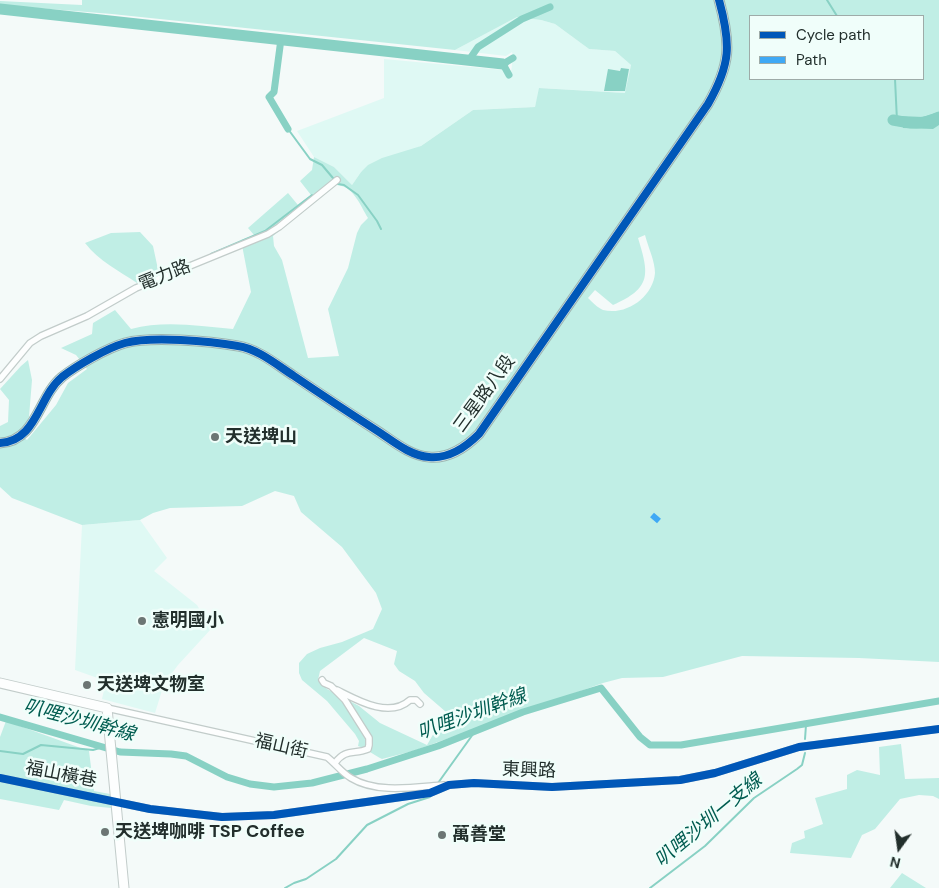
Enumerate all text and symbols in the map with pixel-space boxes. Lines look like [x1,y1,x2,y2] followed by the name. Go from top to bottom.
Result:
[749,15,924,80] legend
[796,25,871,45] text: Cycle path
[796,50,827,70] text: Path
[136,256,194,296] street label: 電力路
[450,351,520,437] street label: 三星路八段
[225,426,297,448] place label: 天送埤山
[209,431,221,443] marker: 天送埤山
[152,610,224,632] place label: 憲明國小
[136,615,148,627] marker: 憲明國小
[97,674,205,696] place label: 天送埤文物室
[81,679,93,691] marker: 天送埤文物室
[415,685,529,745] water label: 叭哩沙圳幹線
[21,695,137,747] water label: 叭哩沙圳幹線
[252,730,310,764] street label: 福山街
[24,758,98,792] street label: 福山橫巷
[502,759,556,783] street label: 東興路
[651,770,767,872] water label: 叭哩沙圳一支線
[115,821,305,843] place label: 天送埤咖啡 TSP Coffee
[874,823,924,873] north arrow
[452,824,506,846] place label: 萬善堂
[99,826,111,838] marker: 天送埤咖啡 TSP Coffee
[436,829,448,841] marker: 萬善堂
[888,853,903,873] text: N

